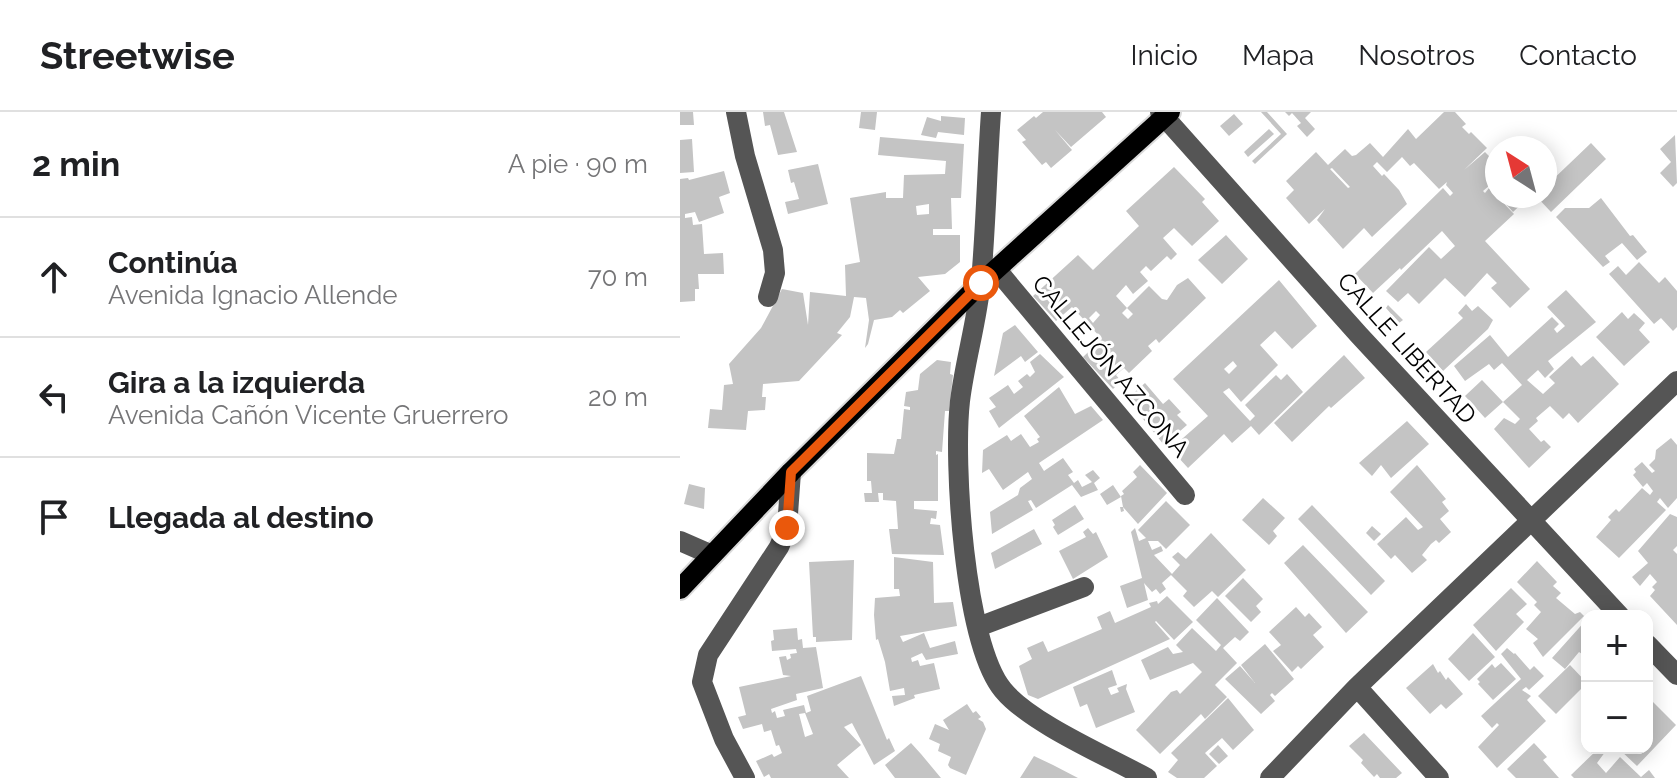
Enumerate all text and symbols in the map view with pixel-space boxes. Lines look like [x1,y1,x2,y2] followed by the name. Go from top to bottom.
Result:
[40,33,235,78] text: Streetwise
[1130,39,1198,72] text: Inicio
[1242,39,1314,72] text: Mapa
[1358,39,1475,72] text: Nosotros
[1519,39,1637,72] text: Contacto
[1485,136,1557,208] north arrow
[32,144,120,184] text: 2 min
[508,149,648,179] text: A pie · 90 m
[108,245,238,280] text: Continúa
[32,255,76,299] icon: ahead
[588,262,648,292] text: 70 m
[963,265,999,301] route start
[1331,266,1483,430] street label: CALLE LIBERTAD
[1026,269,1196,463] street label: CALLEJÓN AZCONA
[108,280,398,310] text: Avenida Ignacio Allende
[108,365,365,400] text: Gira a la izquierda
[32,375,76,419] icon: left
[588,382,648,412] text: 20 m
[108,400,509,430] text: Avenida Cañón Vicente Gruerrero
[32,495,76,539] icon: arrive
[108,500,374,535] text: Llegada al destino
[769,510,805,546] route end
[1581,610,1653,754] map controls
[1581,610,1653,682] button: +
[1581,682,1653,754] button: −

